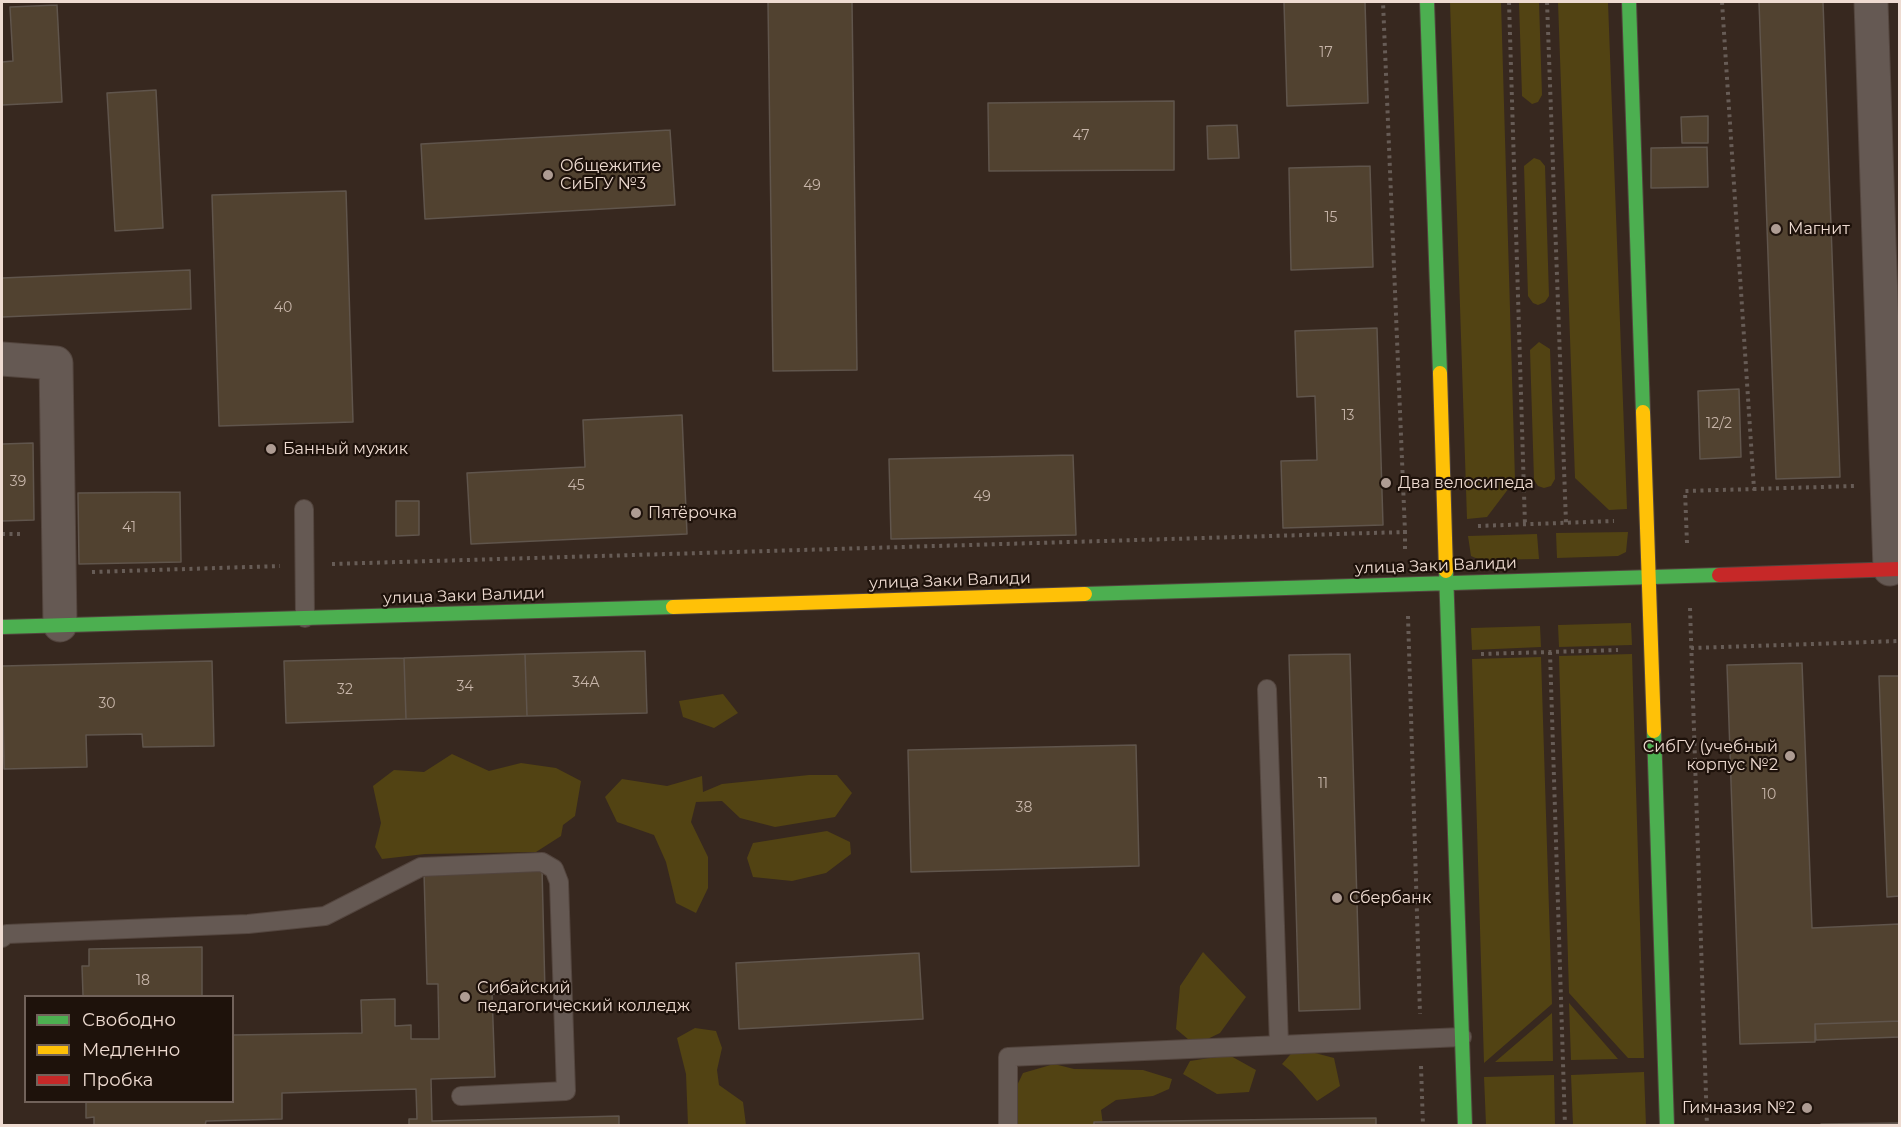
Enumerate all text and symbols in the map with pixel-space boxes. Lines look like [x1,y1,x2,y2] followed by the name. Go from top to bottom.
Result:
[1319,45,1333,61] house number: 17
[1073,128,1089,144] house number: 47
[560,156,661,194] place label: Общежитие СиБГУ №3
[541,168,555,182] marker: Общежитие СиБГУ №3
[803,178,821,194] house number: 49
[1325,210,1337,226] house number: 15
[1788,219,1850,239] place label: Магнит
[1769,222,1783,236] marker: Магнит
[274,300,292,316] house number: 40
[1342,408,1354,424] house number: 13
[1706,416,1732,432] house number: 12/2
[283,439,408,459] place label: Банный мужик
[264,442,278,456] marker: Банный мужик
[1398,473,1534,493] place label: Два велосипеда
[10,474,26,490] house number: 39
[1379,476,1393,490] marker: Два велосипеда
[567,478,585,494] house number: 45
[973,489,991,505] house number: 49
[648,503,737,523] place label: Пятёрочка
[629,506,643,520] marker: Пятёрочка
[122,520,136,536] house number: 41
[1355,554,1517,578] street label: улица Заки Валиди
[869,569,1031,593] street label: улица Заки Валиди
[383,584,545,608] street label: улица Заки Валиди
[572,675,600,691] house number: 34А
[456,679,474,695] house number: 34
[337,682,353,698] house number: 32
[98,696,116,712] house number: 30
[1643,737,1778,775] place label: СибГУ (учебный корпус №2
[1783,749,1797,763] marker: СибГУ (учебный корпус №2
[1318,776,1328,792] house number: 11
[1762,787,1776,803] house number: 10
[1016,800,1032,816] house number: 38
[1349,888,1431,908] place label: Сбербанк
[1330,891,1344,905] marker: Сбербанк
[136,973,150,989] house number: 18
[477,978,690,1016] place label: Сибайский педагогический колледж
[458,990,472,1004] marker: Сибайский педагогический колледж
[24,995,234,1103] legend
[82,1009,176,1031] text: Свободно
[82,1039,180,1061] text: Медленно
[82,1069,153,1091] text: Пробка
[1682,1098,1795,1118] place label: Гимназия №2
[1800,1101,1814,1115] marker: Гимназия №2

